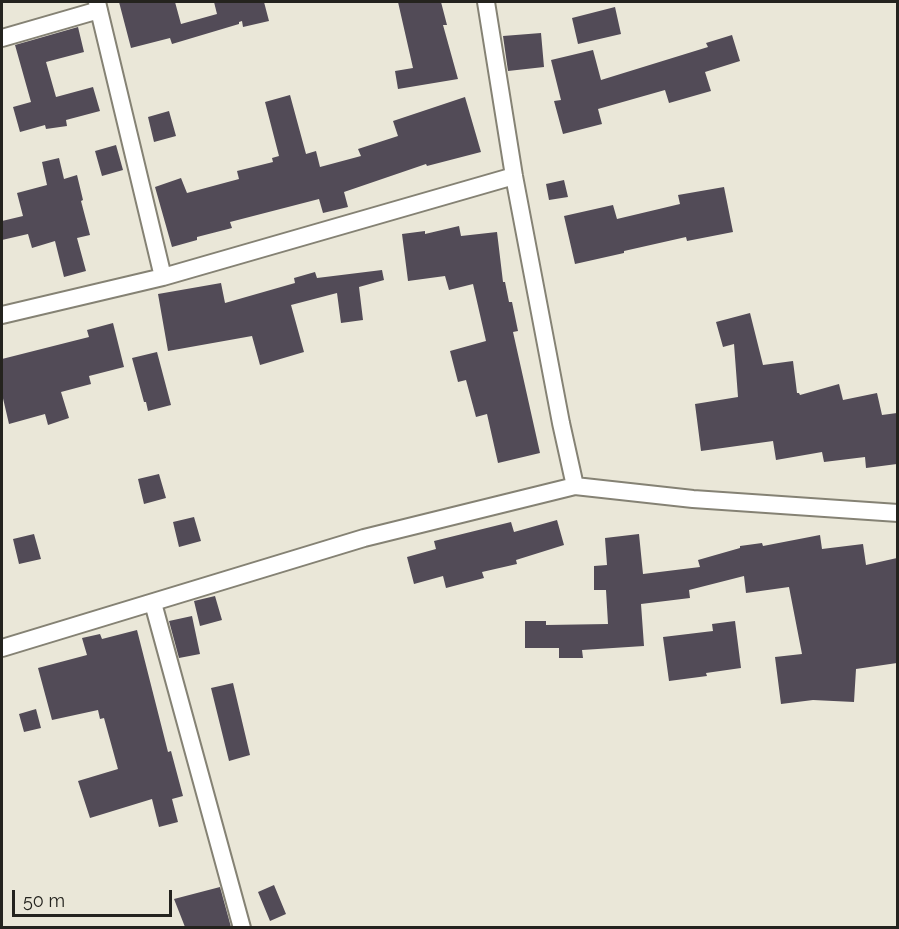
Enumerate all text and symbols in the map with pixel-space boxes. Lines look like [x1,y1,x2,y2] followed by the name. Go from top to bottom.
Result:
[15,878,176,916] scale bar
[23,890,65,911] text: 50 m

